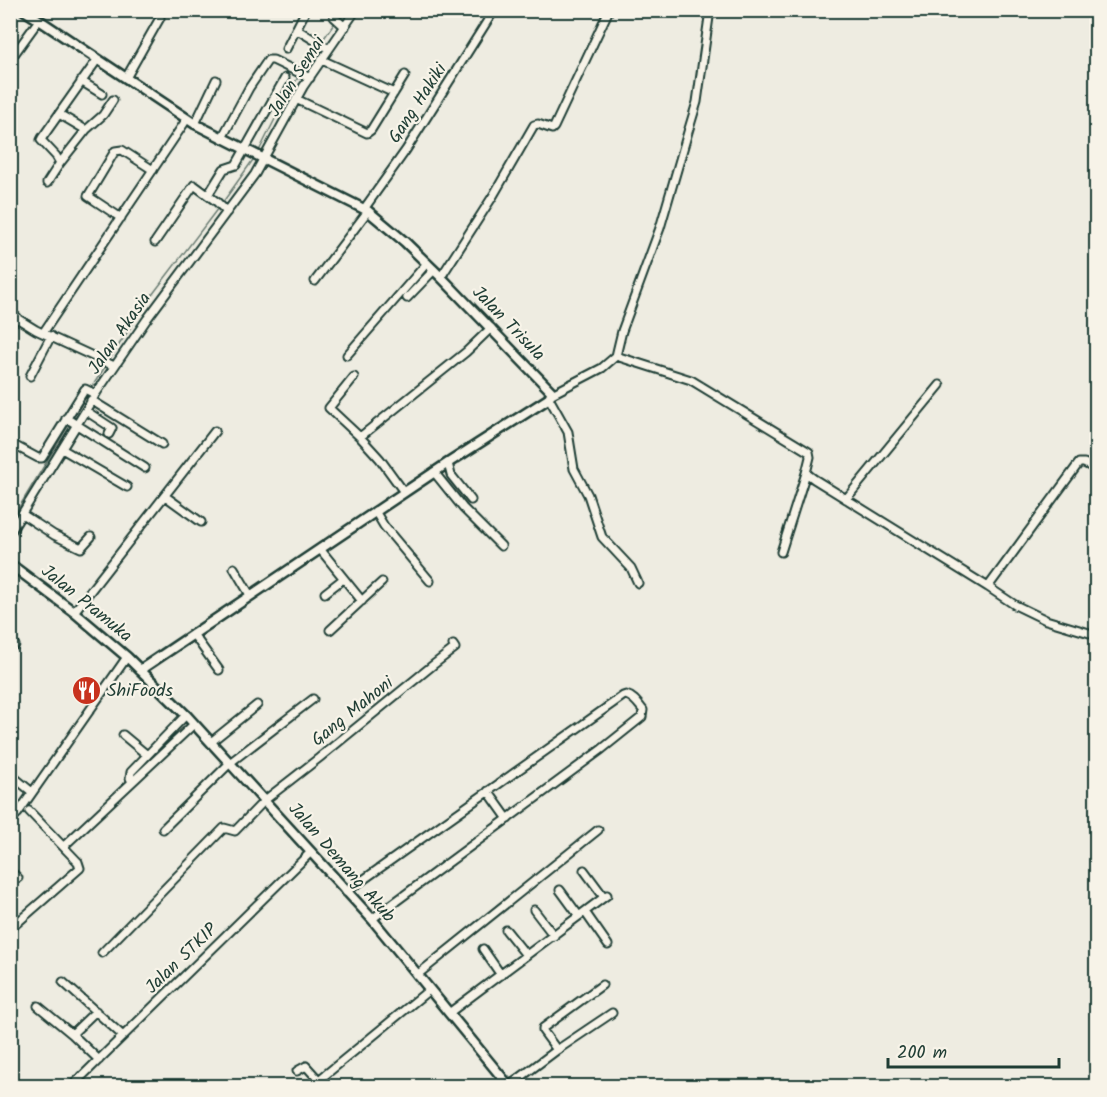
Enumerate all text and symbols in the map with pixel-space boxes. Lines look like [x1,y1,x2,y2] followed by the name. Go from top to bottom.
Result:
[261,30,334,123] street label: Jalan Semai
[381,57,456,150] street label: Gang Hakiki
[464,280,552,368] street label: Jalan Trisula
[81,287,159,381] street label: Jalan Akasia
[34,558,138,650] street label: Jalan Pramuka
[305,669,401,755] street label: Gang Mahoni
[70,674,102,706] restaurant icon: ShiFoods
[107,677,173,706] place label: ShiFoods
[280,796,402,930] street label: Jalan Demang Akub
[139,916,226,1001] street label: Jalan STKIP
[888,1031,1059,1069] scale bar
[897,1039,947,1068] text: 200 m

